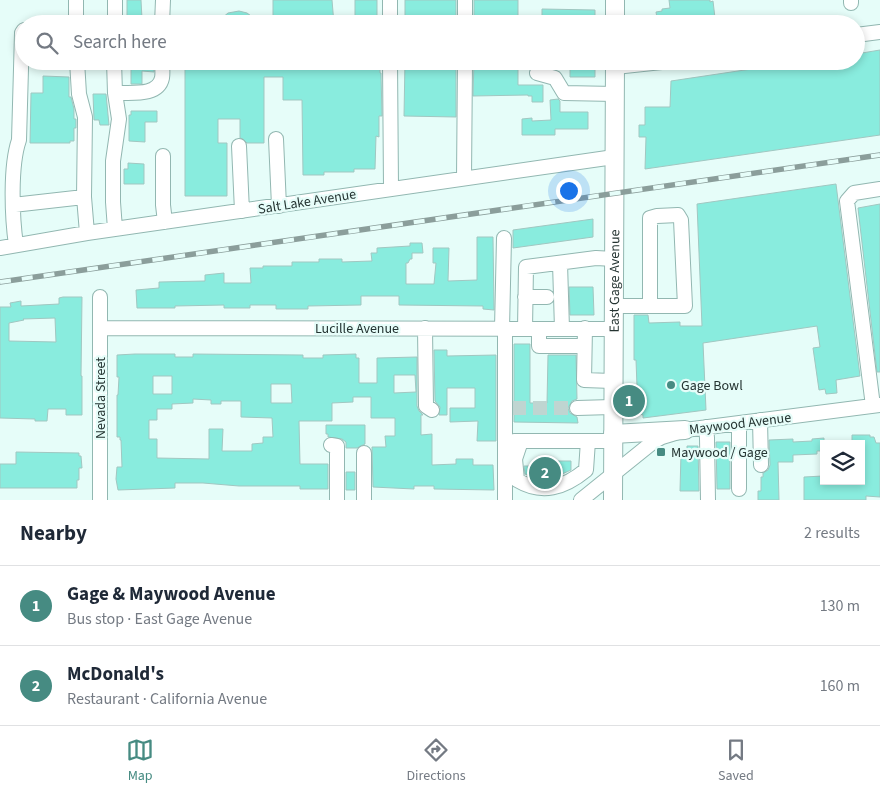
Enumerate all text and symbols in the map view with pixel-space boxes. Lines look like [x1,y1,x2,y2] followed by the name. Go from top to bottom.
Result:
[15,15,865,70] search box
[33,29,61,57] icon: search
[73,29,167,56] text: Search here
[556,178,582,204] your location
[257,184,358,220] street label: Salt Lake Avenue
[605,229,625,333] street label: East Gage Avenue
[315,319,399,339] street label: Lucille Avenue
[91,357,111,439] street label: Nevada Street
[681,376,743,396] place label: Gage Bowl
[665,379,677,391] marker: Gage Bowl
[613,382,645,420] pin: 1
[688,408,792,440] street label: Maywood Avenue
[820,440,865,485] map controls
[820,440,865,485] button: layers
[671,443,768,463] place label: Maywood / Gage
[655,446,667,458] marker: Maywood / Gage
[529,454,561,492] pin: 2
[20,518,87,548] text: Nearby
[804,522,860,544] text: 2 results
[67,581,276,608] text: Gage & Maywood Avenue
[32,595,40,617] text: 1
[820,595,860,617] text: 130 m
[67,608,252,630] text: Bus stop · East Gage Avenue
[67,661,164,688] text: McDonald's
[32,675,40,697] text: 2
[820,675,860,697] text: 160 m
[67,688,267,710] text: Restaurant · California Avenue
[126,736,154,786] tab: Map
[406,736,466,786] tab: Directions
[718,736,754,786] tab: Saved

